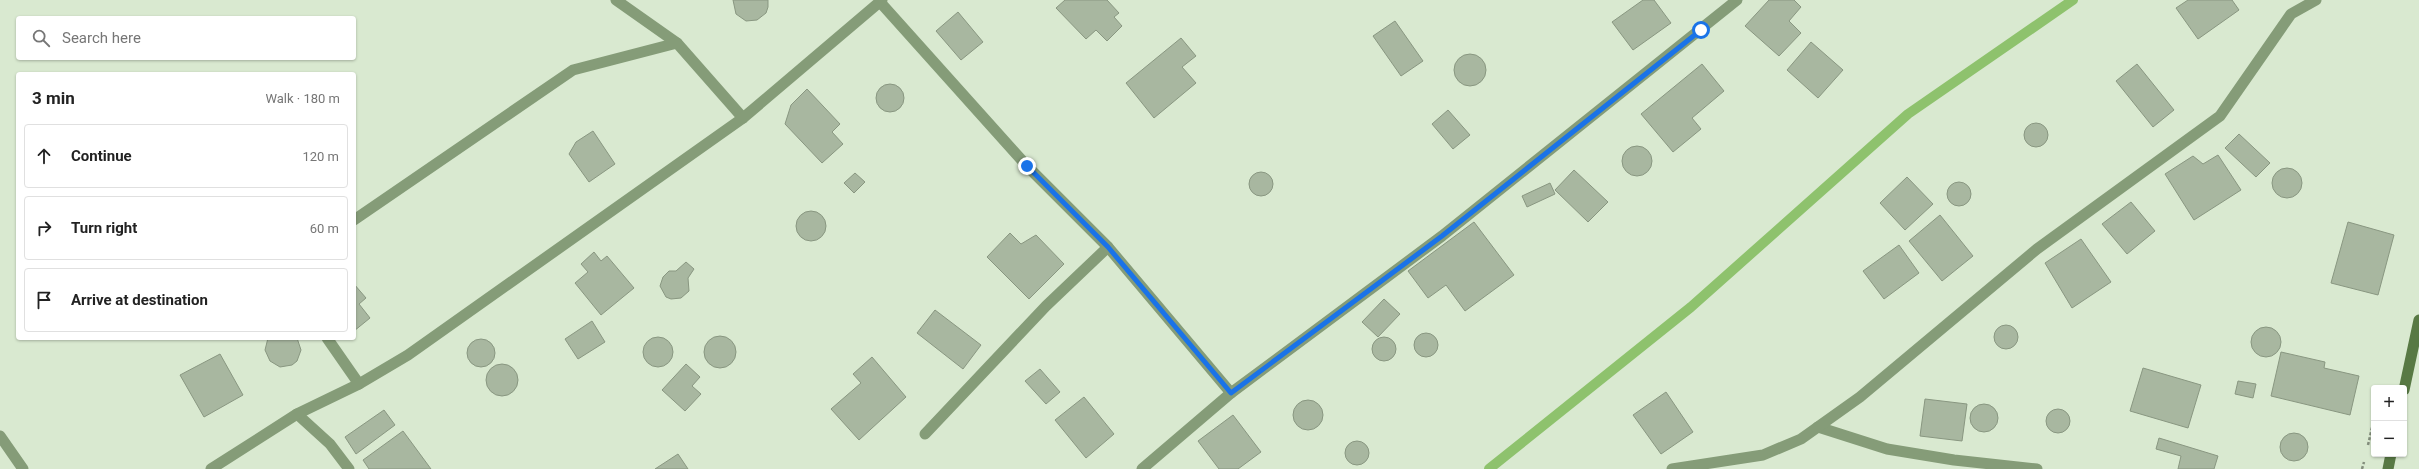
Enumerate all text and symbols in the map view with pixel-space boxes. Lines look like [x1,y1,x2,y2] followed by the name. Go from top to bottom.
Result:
[16,16,356,60] search box
[1692,21,1710,39] route start
[30,27,52,49] icon: search
[62,29,141,47] text: Search here
[32,88,75,108] text: 3 min
[265,91,340,106] text: Walk · 180 m
[33,145,55,167] icon: ahead
[71,147,132,165] text: Continue
[302,149,339,164] text: 120 m
[1018,157,1036,175] route end
[33,217,55,239] icon: right
[71,219,137,237] text: Turn right
[310,221,339,236] text: 60 m
[33,289,55,311] icon: arrive
[71,291,208,309] text: Arrive at destination
[2371,385,2407,457] map controls
[2371,385,2407,421] button: +
[2371,421,2407,457] button: −

